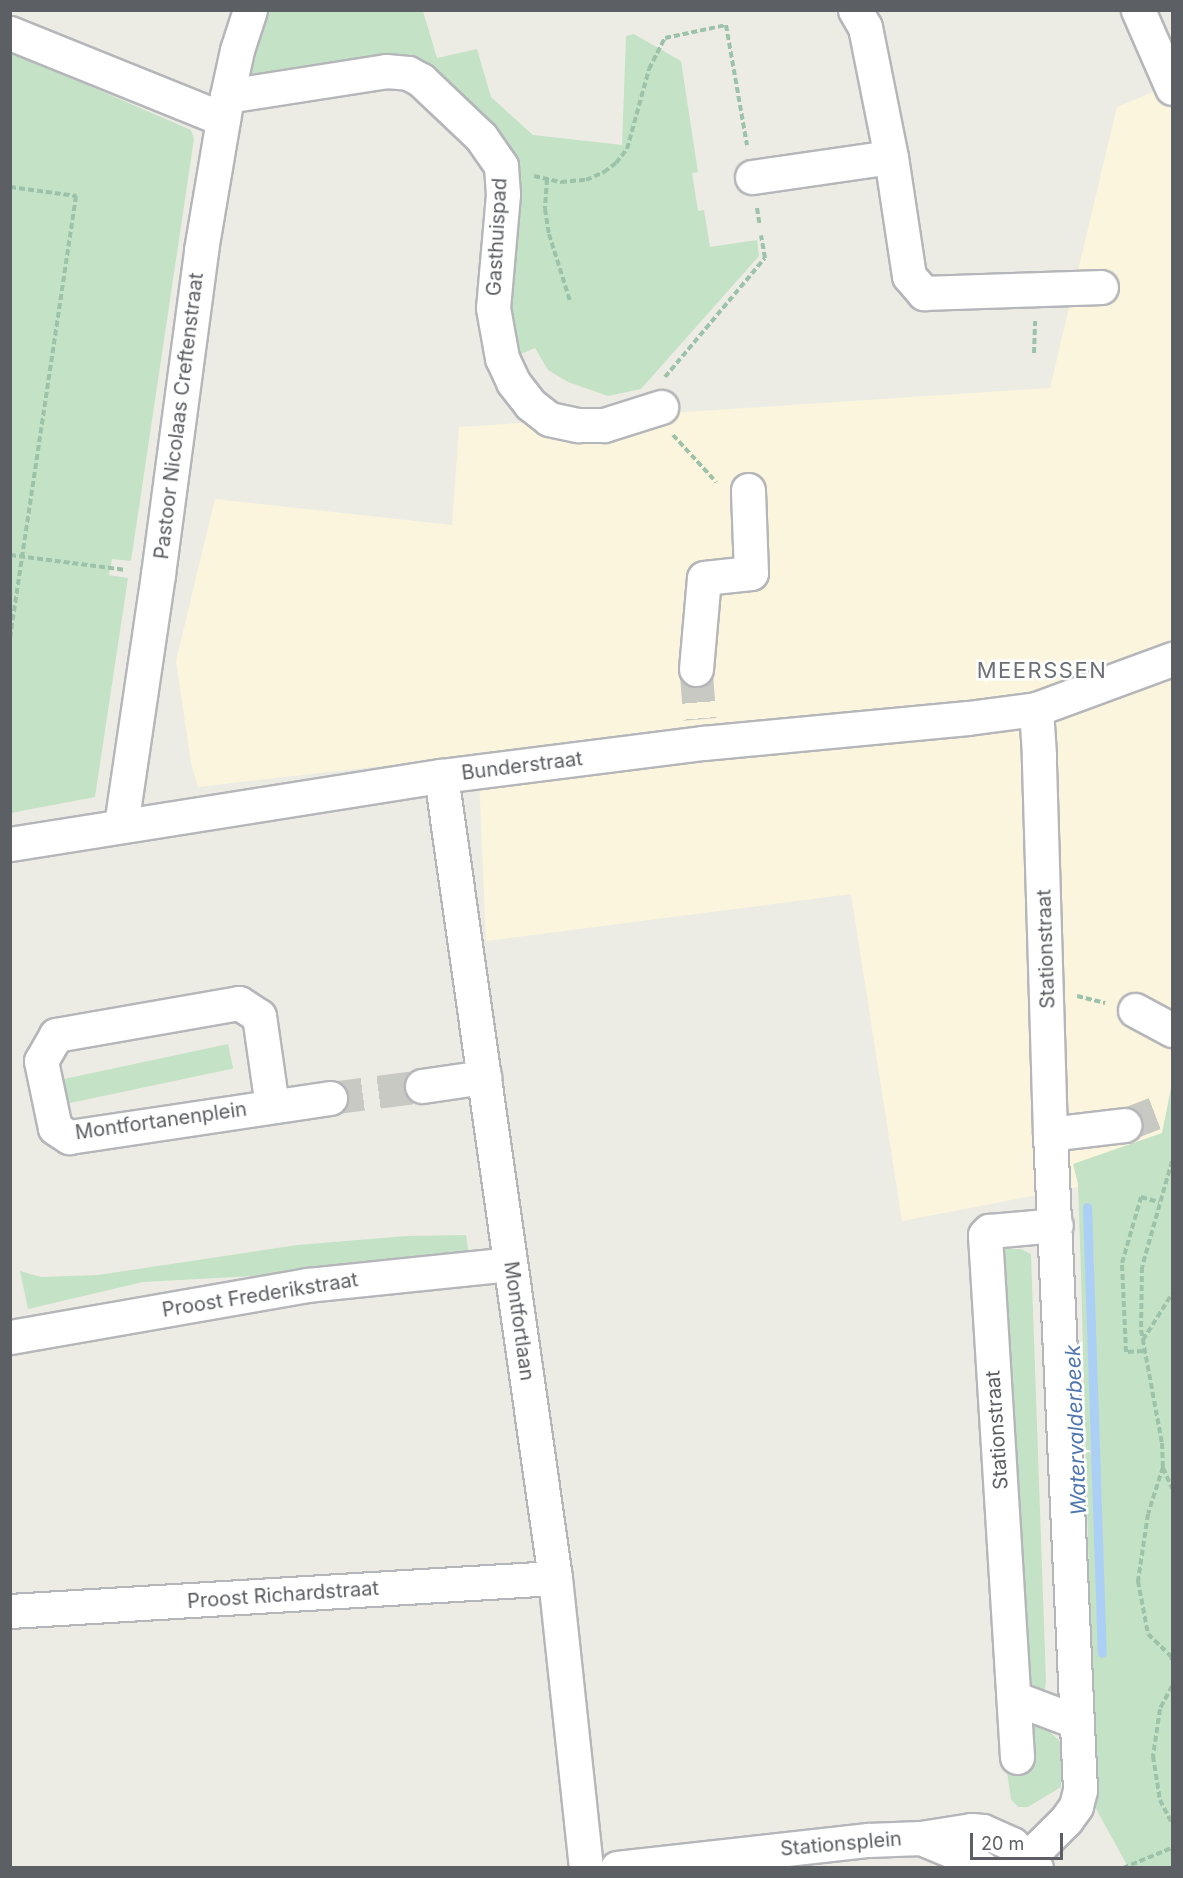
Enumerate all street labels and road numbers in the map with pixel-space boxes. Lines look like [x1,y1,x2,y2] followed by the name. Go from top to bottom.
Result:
[482,177,512,297] street label: Gasthuispad
[150,271,208,561] street label: Pastoor Nicolaas Creftenstraat
[460,747,584,785] street label: Bunderstraat
[1032,889,1060,1009] street label: Stationstraat
[74,1097,248,1145] street label: Montfortanenplein
[499,1260,539,1382] street label: Montfortlaan
[160,1268,360,1322] street label: Proost Frederikstraat
[981,1370,1013,1490] street label: Stationstraat
[186,1576,380,1614] street label: Proost Richardstraat
[779,1827,903,1861] street label: Stationsplein

